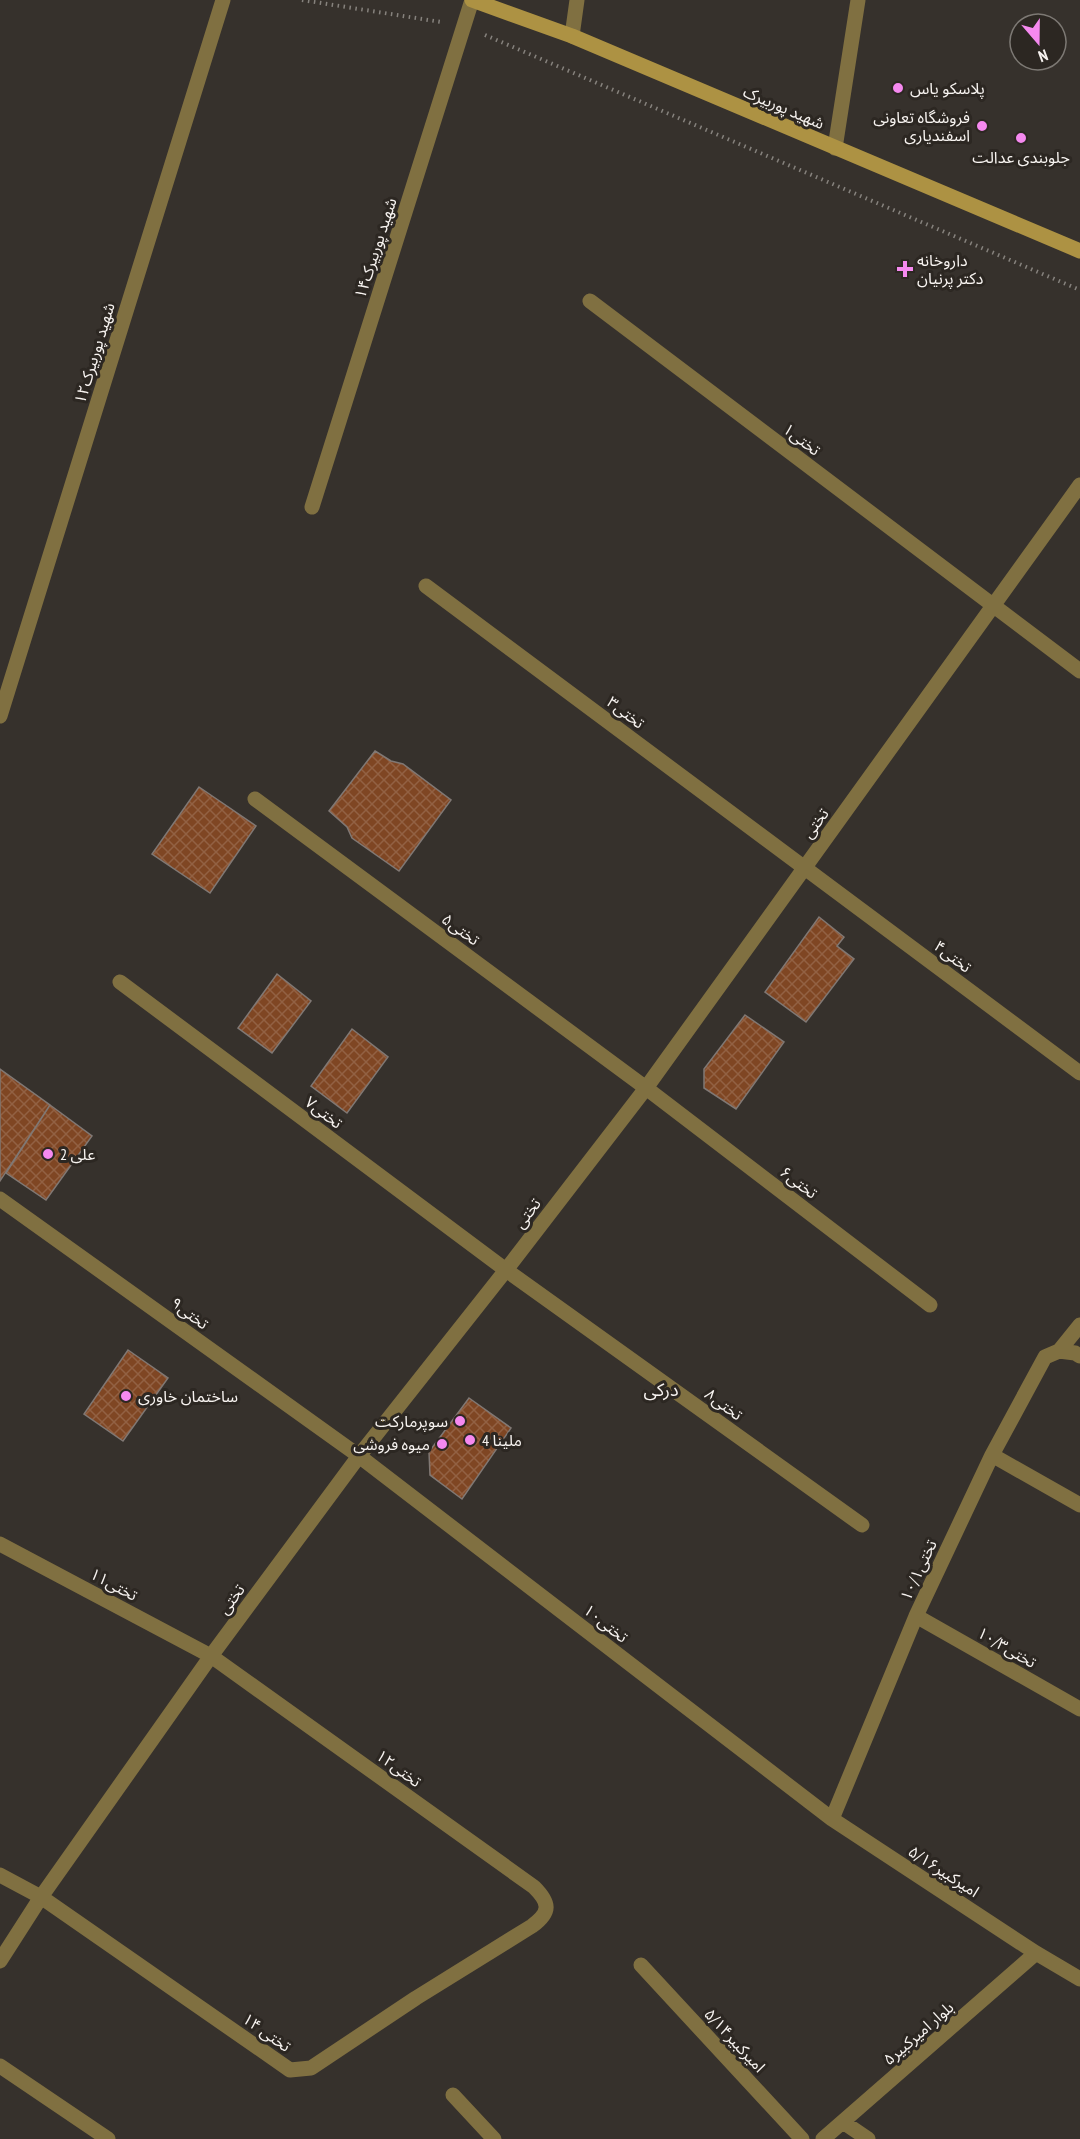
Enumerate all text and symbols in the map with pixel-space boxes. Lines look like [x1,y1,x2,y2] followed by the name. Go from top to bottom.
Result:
[1008,12,1068,72] north arrow
[1036,45,1051,67] text: N
[910,78,985,99] place label: پلاسکو یاس
[740,81,828,134] street label: شهید پوربیرک
[891,81,905,95] marker: پلاسکو یاس
[873,107,970,145] place label: فروشگاه تعاونی اسفندیاری
[975,119,989,133] marker: فروشگاه تعاونی اسفندیاری
[1014,131,1028,145] marker: جلوبندی عدالت
[972,147,1070,167] place label: جلوبندی عدالت
[349,195,402,301] street label: شهید پوربیرک۱۴
[917,250,983,289] place label: داروخانه دکتر پرنیان
[898,262,912,276] marker: داروخانه دکتر پرنیان
[69,300,120,406] street label: شهید پوربیرک۱۲
[779,418,825,460] street label: تختی۱
[603,691,649,733] street label: تختی۳
[797,804,833,842] street label: تختی
[438,909,484,950] street label: تختی۵
[930,935,976,977] street label: تختی۴
[301,1091,347,1133] street label: تختی۷
[60,1144,95,1164] place label: علی 2
[41,1147,55,1161] marker: علی 2
[776,1161,822,1203] street label: تختی۶
[509,1194,545,1232] street label: تختی
[167,1293,213,1334] street label: تختی۹
[643,1378,679,1401] district label: درکی
[701,1384,747,1425] street label: تختی۸
[138,1386,238,1406] place label: ساختمان خاوری
[119,1389,133,1403] marker: ساختمان خاوری
[375,1411,448,1432] place label: سوپرمارکت
[453,1414,467,1428] marker: سوپرمارکت
[482,1430,522,1450] place label: ملینا 4
[463,1433,477,1447] marker: ملینا 4
[353,1434,430,1454] place label: میوه فروشی
[435,1437,449,1451] marker: میوه فروشی
[895,1536,941,1604] street label: تختی۱۰/۱
[87,1563,141,1605] street label: تختی۱۱
[213,1580,249,1618] street label: تختی
[580,1599,632,1647] street label: تختی۱۰
[974,1622,1040,1672] street label: تختی۱۰/۳
[372,1745,426,1791] street label: تختی۱۲
[905,1841,983,1901] street label: امیرکبیر۵/۱۶
[879,1997,957,2069] street label: بلوار امیرکبیر۵
[700,2004,770,2076] street label: امیرکبیر۵/۱۴
[239,2008,295,2056] street label: تختی ۱۴

